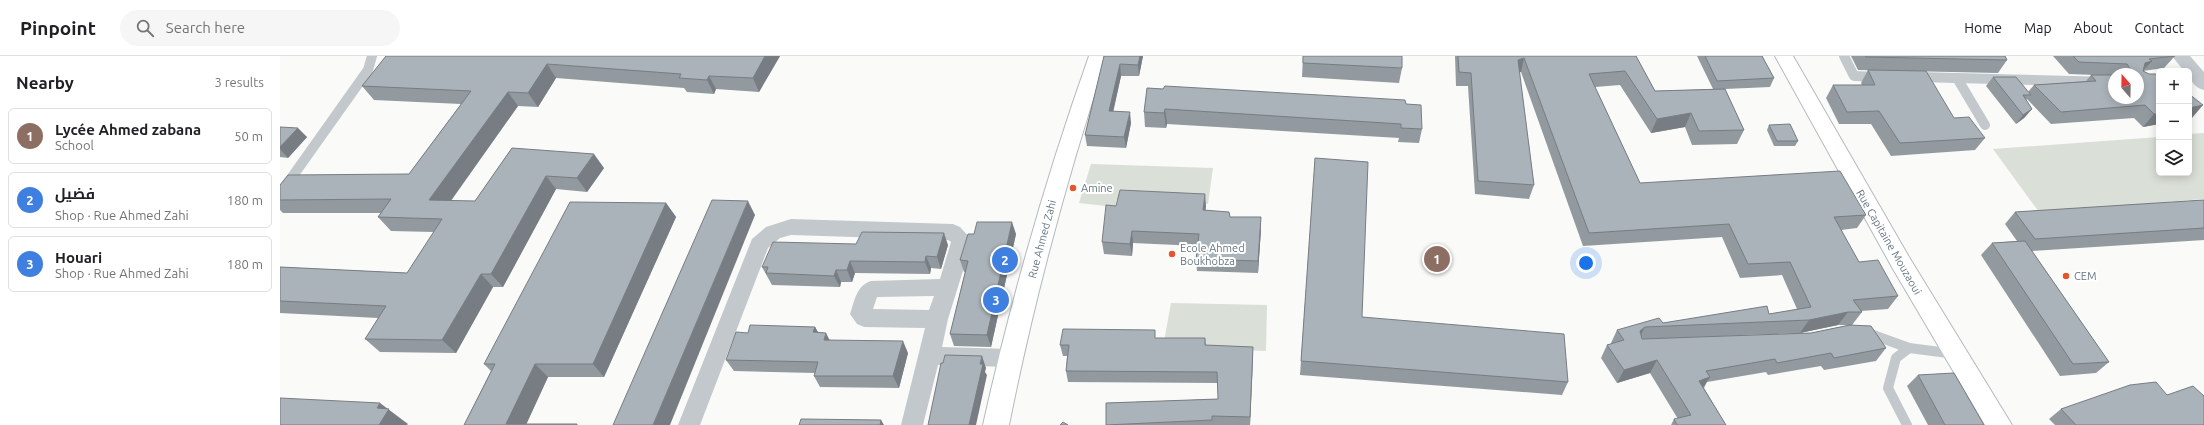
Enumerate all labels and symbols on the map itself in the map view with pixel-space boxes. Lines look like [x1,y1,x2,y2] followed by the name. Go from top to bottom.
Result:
[2108,68,2144,104] north arrow
[1081,182,1113,194] place label: Amine
[1068,183,1078,193] marker: Amine
[1854,187,1924,297] street label: Rue Capitaine Mouzaoui
[1026,199,1058,279] street label: Rue Ahmed Zahi
[1180,242,1245,267] place label: Ecole Ahmed Boukhobza
[1424,244,1450,274] pin: 1
[992,245,1018,275] pin: 2
[1167,249,1177,259] marker: Ecole Ahmed Boukhobza
[1576,253,1596,273] your location
[2074,270,2096,282] place label: CEM
[2061,271,2071,281] marker: CEM
[983,285,1009,315] pin: 3

